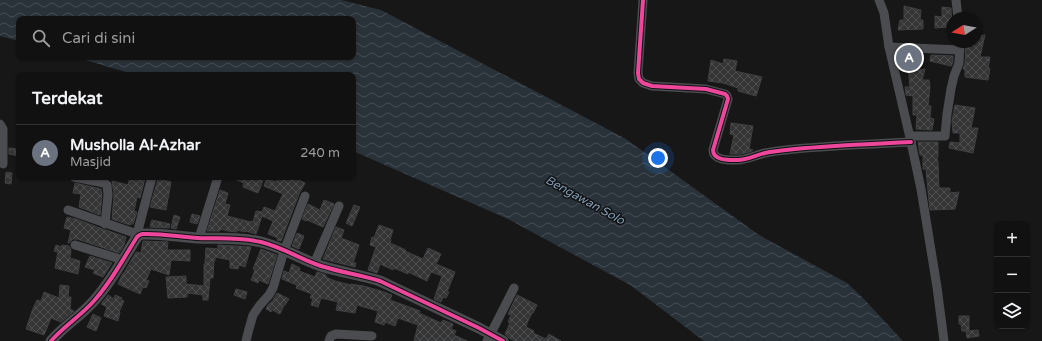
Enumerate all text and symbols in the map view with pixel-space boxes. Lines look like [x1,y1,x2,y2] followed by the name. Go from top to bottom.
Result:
[946,12,982,48] north arrow
[16,16,356,60] search box
[30,27,52,49] icon: search
[62,29,135,47] text: Cari di sini
[896,43,922,73] pin: A
[32,88,102,109] text: Terdekat
[70,136,201,154] text: Musholla Al-Azhar
[40,145,50,161] text: A
[300,145,340,161] text: 240 m
[648,148,668,168] your location
[70,154,111,170] text: Masjid
[543,173,628,228] water label: Bengawan Solo
[994,221,1030,329] map controls
[994,221,1030,257] button: +
[994,257,1030,293] button: −
[994,293,1030,329] button: layers

